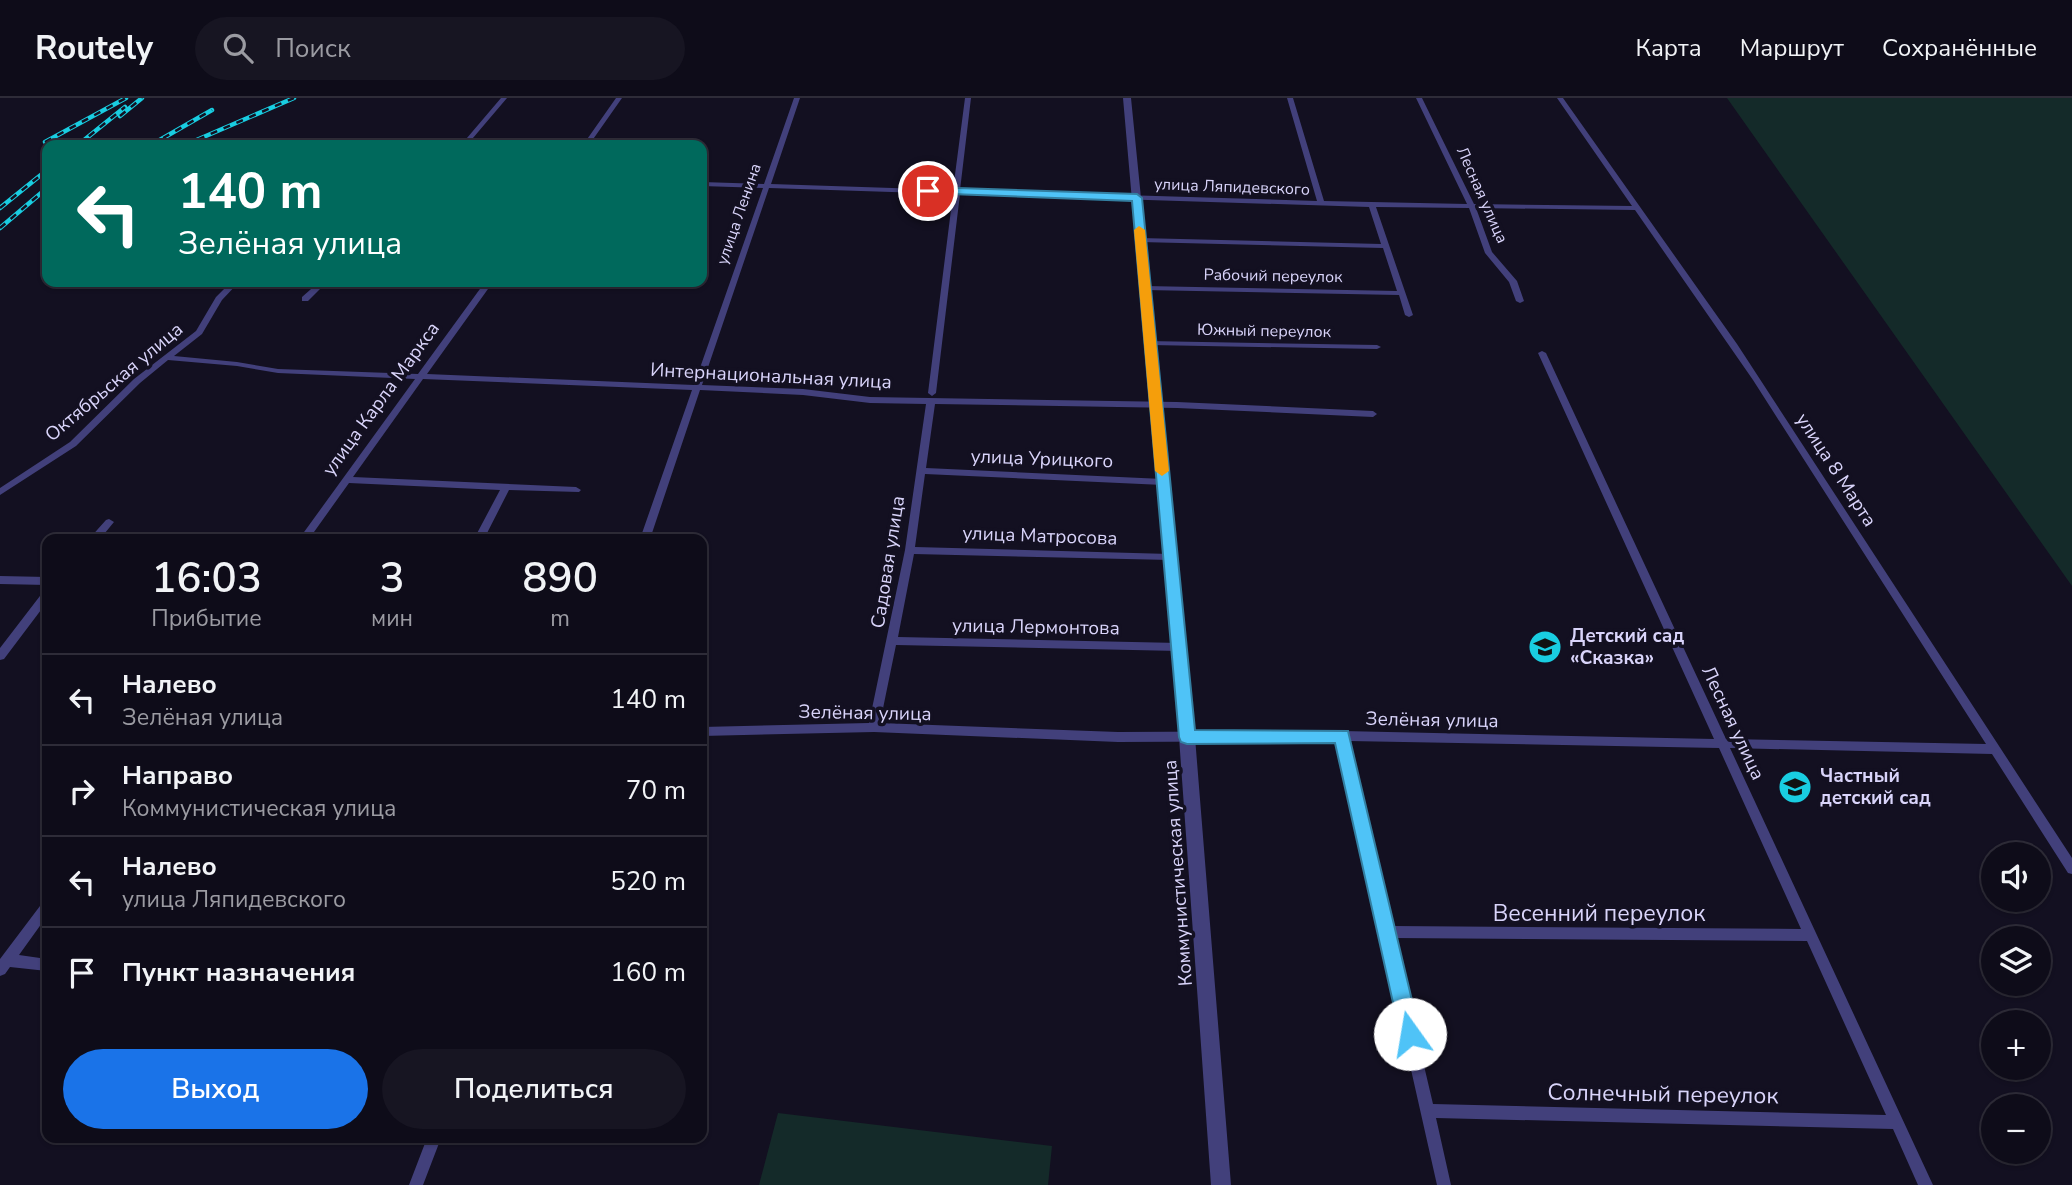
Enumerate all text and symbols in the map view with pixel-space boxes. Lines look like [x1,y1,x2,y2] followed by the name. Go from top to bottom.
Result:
[195,17,685,80] search box
[35,26,153,71] text: Routely
[219,29,257,67] icon: search
[275,31,351,66] text: Поиск
[1636,32,1702,64] text: Карта
[1740,32,1844,64] text: Маршрут
[1882,32,2037,64] text: Сохранённые
[1451,143,1513,247] street label: Лесная улица
[178,158,322,225] text: 140 m
[711,160,767,268] street label: улица Ленина
[898,161,958,221] pin
[63,168,154,259] icon: left
[909,172,947,210] icon: arrive
[1154,173,1310,201] street label: улица Ляпидевского
[178,222,402,265] text: Зелёная улица
[1203,264,1343,288] street label: Рабочий переулок
[39,317,189,447] street label: Октябрьская улица
[316,317,446,481] street label: улица Карла Маркса
[1197,319,1332,343] street label: Южный переулок
[650,357,892,395] street label: Интернациональная улица
[1790,408,1882,532] street label: улица 8 Марта
[970,444,1114,474] street label: улица Урицкого
[865,494,911,630] street label: Садовая улица
[962,520,1118,552] street label: улица Матросова
[151,550,262,607] text: 16:03
[379,550,405,607] text: 3
[522,550,598,607] text: 890
[151,603,262,634] text: Прибытие
[371,603,413,634] text: мин
[550,603,570,634] text: m
[952,613,1120,641] street label: улица Лермонтова
[1570,623,1684,671] place label: Детский сад «Сказка»
[1526,628,1564,666] school or university icon: Детский сад «Сказка»
[1695,662,1771,784] street label: Лесная улица
[122,667,217,702] text: Налево
[63,681,101,719] icon: left
[610,682,686,717] text: 140 m
[798,699,932,727] street label: Зелёная улица
[122,702,283,733] text: Зелёная улица
[1365,706,1499,734] street label: Зелёная улица
[122,758,233,793] text: Направо
[1157,759,1199,987] street label: Коммунистическая улица
[1820,763,1931,811] place label: Частный детский сад
[1776,768,1814,806] school or university icon: Частный детский сад
[63,772,101,810] icon: right
[626,773,686,808] text: 70 m
[122,793,396,824] text: Коммунистическая улица
[1981,842,2051,1164] map controls
[1981,842,2051,912] button: sound
[122,849,217,884] text: Налево
[63,863,101,901] icon: left
[610,864,686,899] text: 520 m
[122,884,346,915] text: улица Ляпидевского
[1493,898,1706,929] street label: Весенний переулок
[1981,926,2051,996] button: layers
[63,954,101,992] icon: arrive
[122,955,355,990] text: Пункт назначения
[610,955,686,990] text: 160 m
[1373,997,1447,1071] position arrow
[1981,1010,2051,1080] button: +
[63,1049,368,1129] button: Выход
[382,1049,686,1129] button: Поделиться
[1547,1076,1780,1112] street label: Солнечный переулок
[1981,1094,2051,1164] button: −

